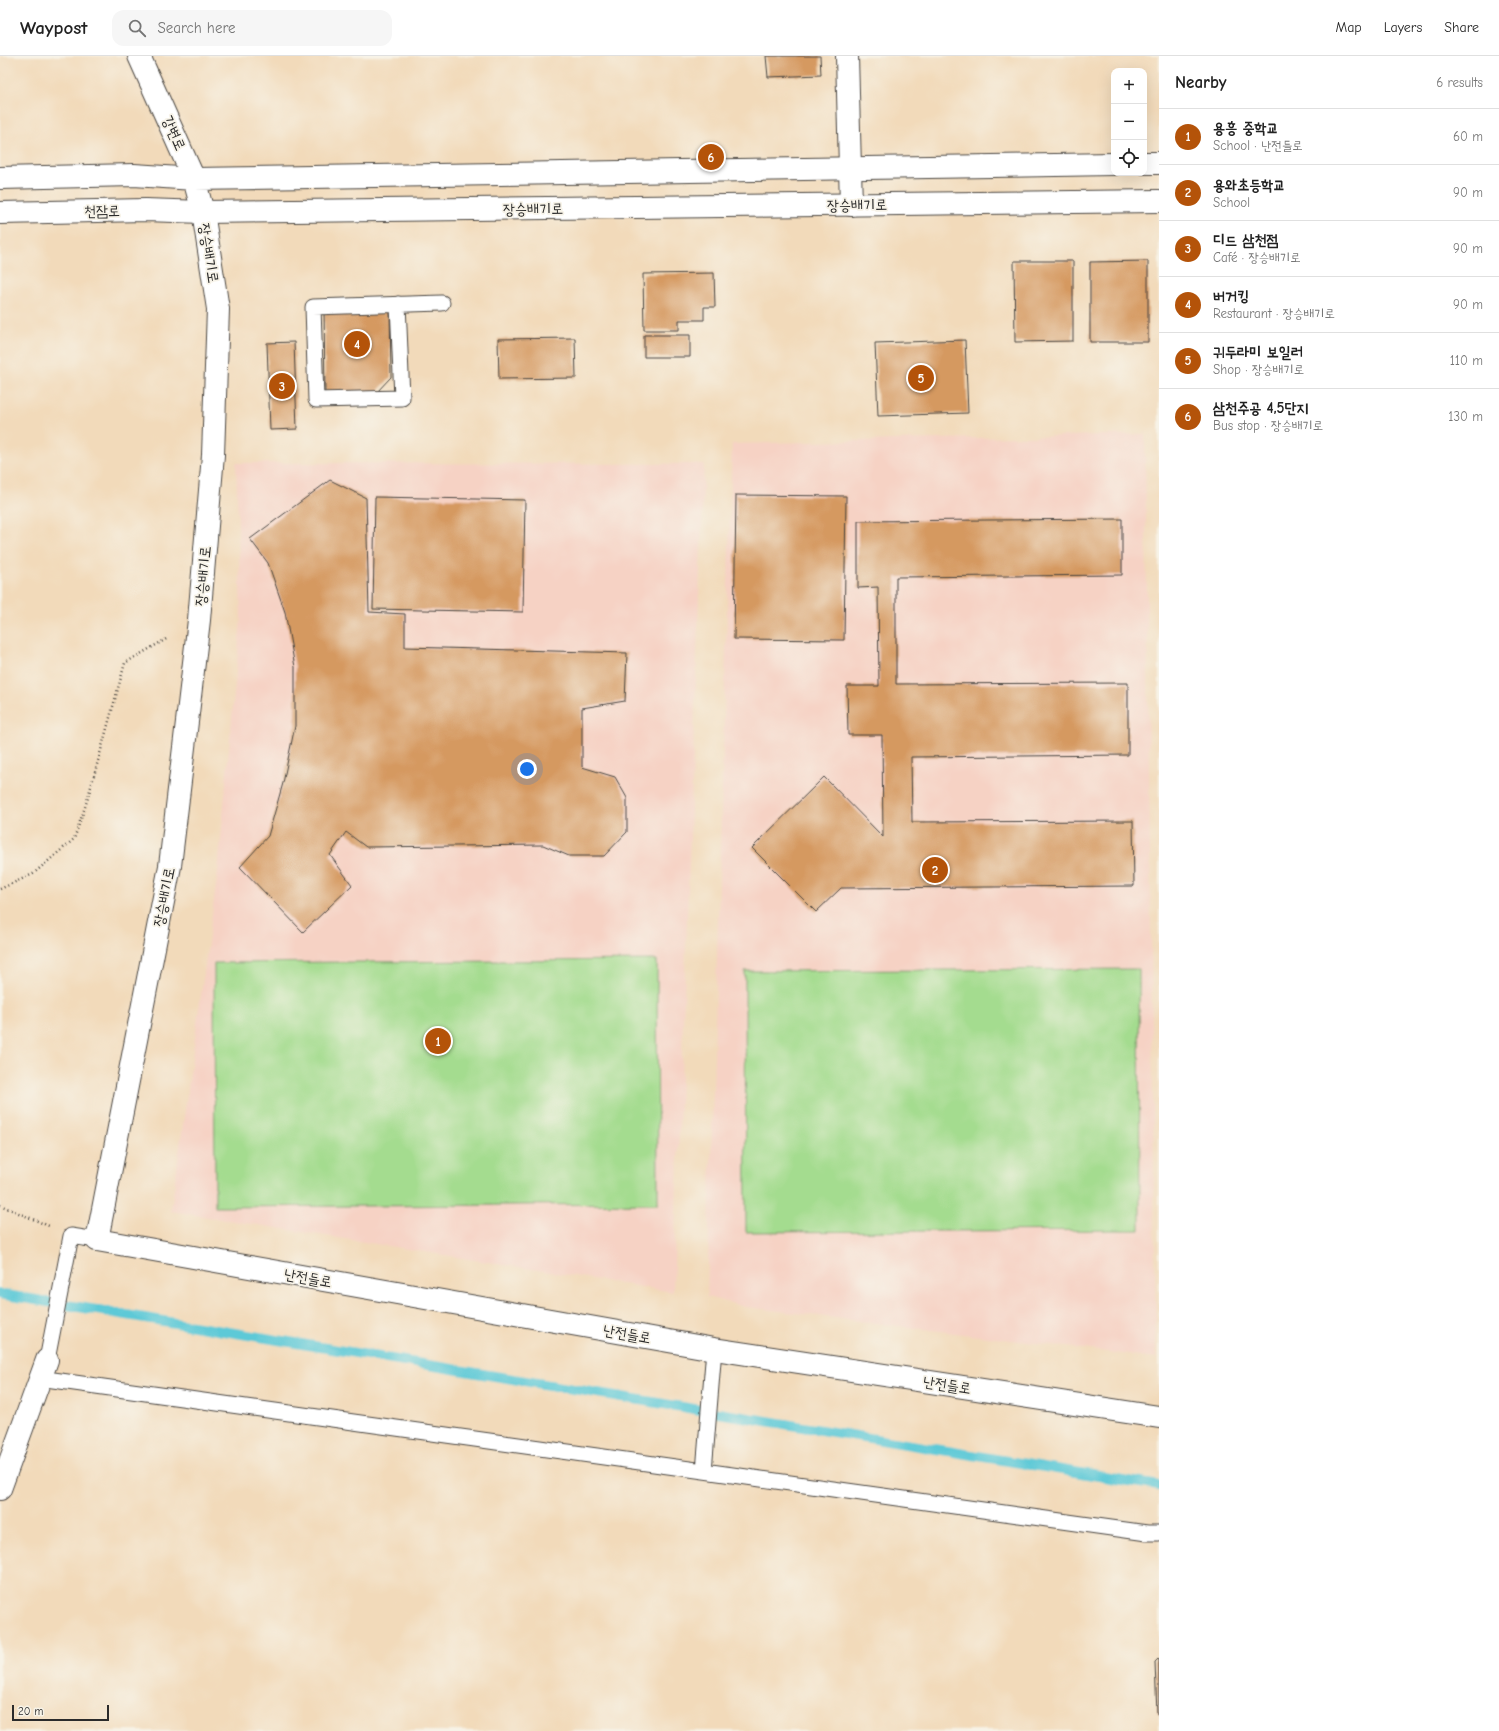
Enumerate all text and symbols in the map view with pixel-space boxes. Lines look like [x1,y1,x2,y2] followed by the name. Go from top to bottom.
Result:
[112,10,392,46] search box
[20,17,88,39] text: Waypost
[126,17,148,39] icon: search
[158,19,236,37] text: Search here
[1335,19,1362,36] text: Map
[1384,19,1422,36] text: Layers
[1444,19,1479,36] text: Share
[1111,68,1147,176] map controls
[1111,68,1147,104] button: +
[1175,73,1226,92] text: Nearby
[1436,75,1483,90] text: 6 results
[1111,104,1147,140] button: −
[158,113,190,153] street label: 강변로
[1213,119,1279,137] text: 용흥 중학교
[1185,129,1191,144] text: 1
[1453,129,1483,144] text: 60 m
[1213,138,1303,153] text: School · 난전들로
[1111,140,1147,176] button: locate
[698,142,724,172] pin: 6
[1213,176,1285,194] text: 용와초등학교
[1185,185,1191,200] text: 2
[1453,185,1483,200] text: 90 m
[827,195,887,215] street label: 장승배기로
[1213,195,1250,210] text: School
[503,199,563,219] street label: 장승배기로
[84,202,120,220] street label: 천잠로
[195,222,223,284] street label: 장승배기로
[1213,231,1279,249] text: 디드 삼천점
[1185,241,1191,256] text: 3
[1453,241,1483,256] text: 90 m
[1213,250,1301,265] text: Café · 장승배기로
[1213,287,1249,305] text: 버거킹
[1185,297,1191,312] text: 4
[1453,297,1483,312] text: 90 m
[1213,306,1335,321] text: Restaurant · 장승배기로
[344,329,370,359] pin: 4
[1213,343,1303,361] text: 귀두라미 보일러
[1185,353,1191,368] text: 5
[1450,353,1483,368] text: 110 m
[1213,362,1304,377] text: Shop · 장승배기로
[908,363,934,393] pin: 5
[269,371,295,401] pin: 3
[1213,399,1309,417] text: 삼천주공 4,5단지
[1185,409,1191,424] text: 6
[1448,409,1483,424] text: 130 m
[1213,418,1323,433] text: Bus stop · 장승배기로
[191,545,215,607] street label: 장승배기로
[517,759,537,779] your location
[922,855,948,885] pin: 2
[149,866,179,928] street label: 장승배기로
[425,1026,451,1056] pin: 1
[283,1265,333,1291] street label: 난전들로
[602,1321,652,1347] street label: 난전들로
[922,1372,972,1398] street label: 난전들로
[12,1703,109,1722] scale bar
[18,1705,43,1718] text: 20 m

